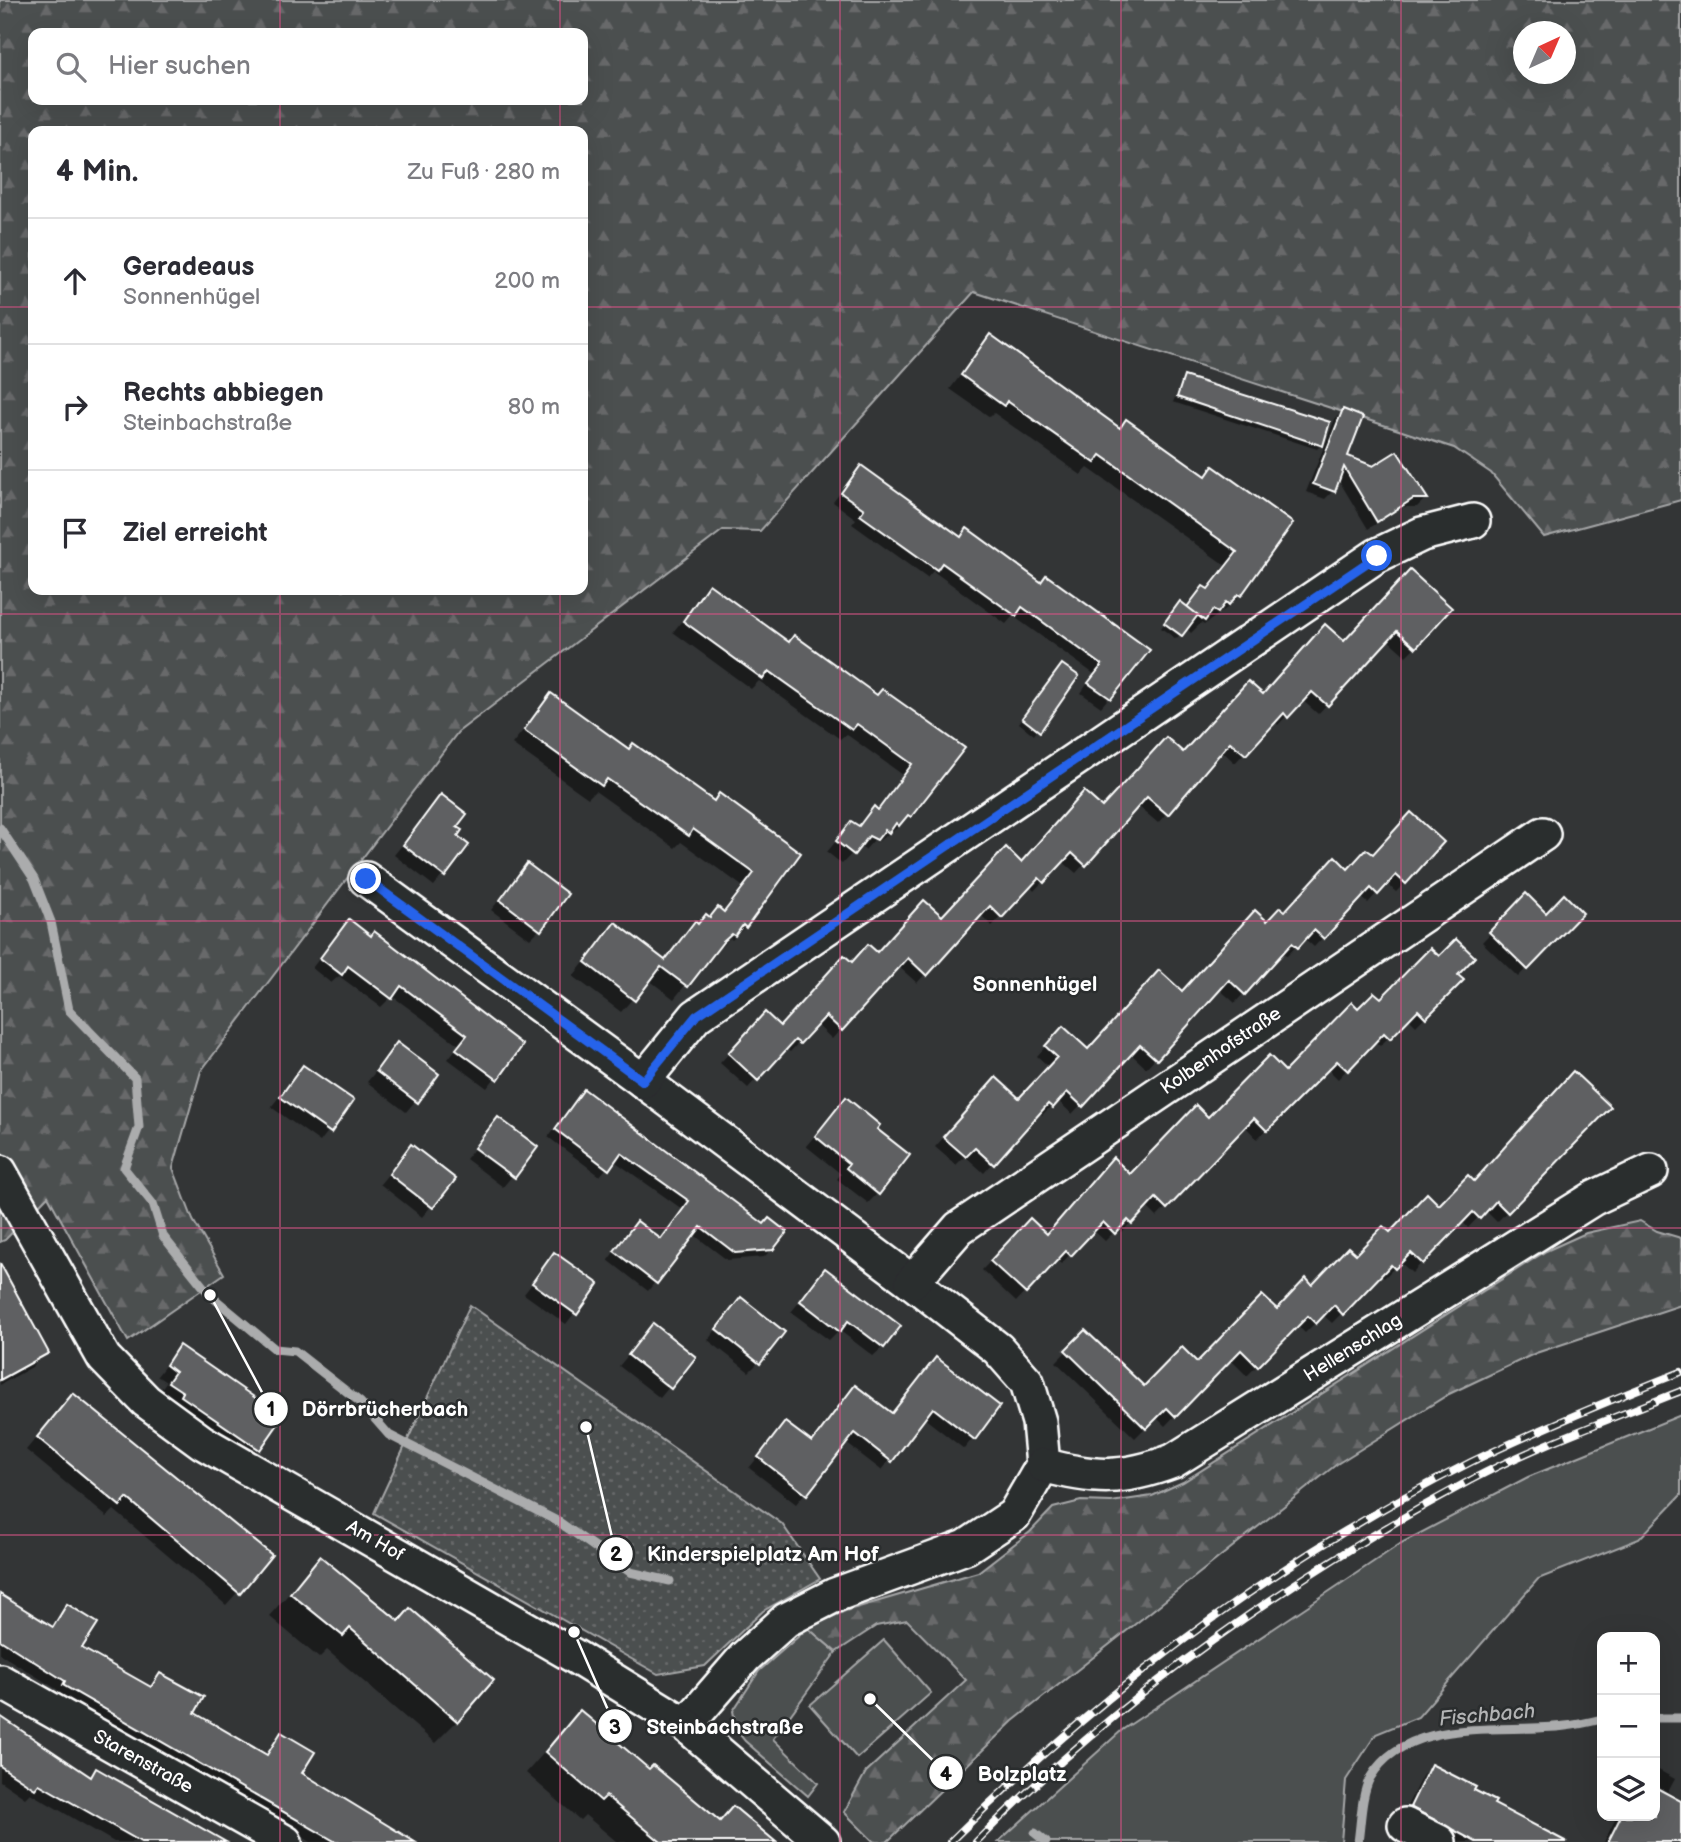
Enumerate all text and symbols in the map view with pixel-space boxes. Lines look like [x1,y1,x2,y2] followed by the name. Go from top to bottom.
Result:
[1513,21,1576,84] north arrow
[28,28,588,105] search box
[52,48,90,86] icon: search
[108,51,251,82] text: Hier suchen
[56,154,138,190] text: 4 Min.
[408,158,560,186] text: Zu Fuß · 280 m
[123,252,254,283] text: Geradeaus
[56,262,94,300] icon: ahead
[494,267,560,295] text: 200 m
[123,283,260,311] text: Sonnenhügel
[123,378,324,409] text: Rechts abbiegen
[56,388,94,426] icon: right
[508,393,560,421] text: 80 m
[123,409,292,437] text: Steinbachstraße
[56,514,94,552] icon: arrive
[123,518,267,549] text: Ziel erreicht
[1361,540,1392,571] route start
[350,863,381,894] route end
[973,972,1097,997] district label: Sonnenhügel
[1156,1002,1286,1100] street label: Kolbenhofstraße
[1300,1309,1406,1387] street label: Hellenschlag
[253,1388,483,1430] callout: Dörrbrücherbach
[267,1397,275,1422] text: 1
[302,1397,468,1422] text: Dörrbrücherbach
[342,1515,408,1567] street label: Am Hof
[599,1533,893,1575] callout: Kinderspielplatz Am Hof
[610,1542,623,1567] text: 2
[647,1542,880,1567] text: Kinderspielplatz Am Hof
[1597,1632,1660,1821] map controls
[1597,1632,1660,1695] button: +
[1597,1695,1660,1758] button: −
[1438,1698,1537,1732] water label: Fischbach
[598,1705,818,1747] callout: Steinbachstraße
[609,1715,621,1740] text: 3
[647,1715,803,1740] text: Steinbachstraße
[89,1725,197,1799] street label: Starenstraße
[929,1752,1081,1794] callout: Bolzplatz
[1597,1758,1660,1821] button: layers
[940,1762,953,1787] text: 4
[977,1762,1067,1787] text: Bolzplatz

